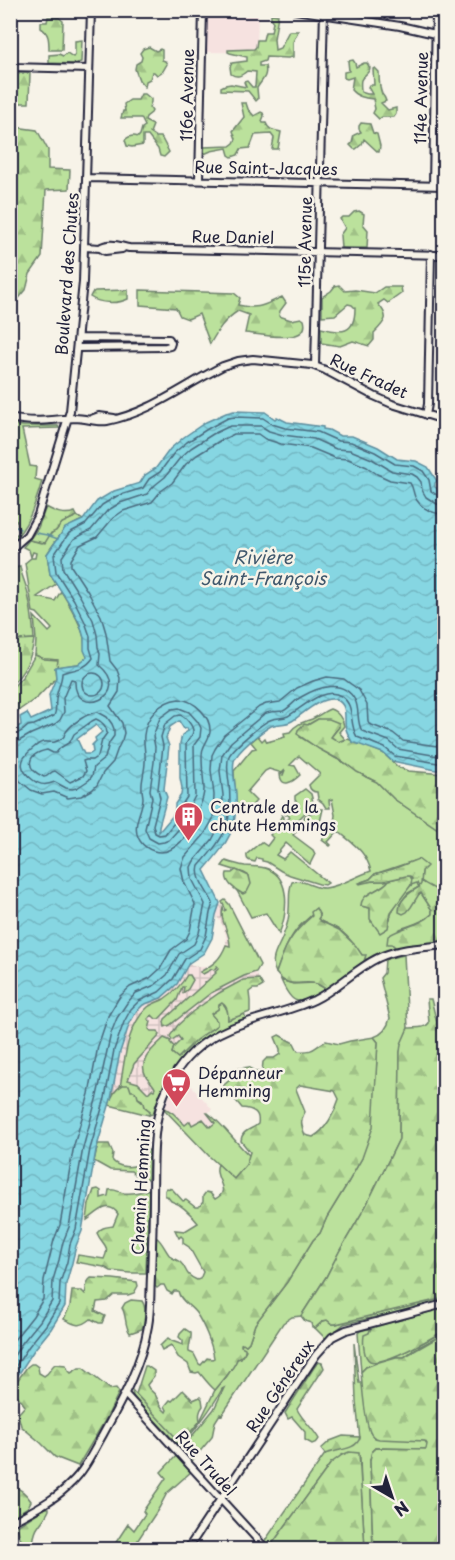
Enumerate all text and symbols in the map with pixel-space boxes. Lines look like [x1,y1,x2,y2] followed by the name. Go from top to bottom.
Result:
[173,48,199,142] street label: 116e Avenue
[407,51,433,145] street label: 114e Avenue
[194,154,338,180] street label: Rue Saint-Jacques
[48,192,84,356] street label: Boulevard des Chutes
[291,196,317,288] street label: 115e Avenue
[192,223,275,249] street label: Rue Daniel
[327,347,413,404] street label: Rue Fradet
[200,543,328,591] water label: Rivière Saint-François
[210,794,336,836] place label: Centrale de la chute Hemmings
[173,800,205,842] building icon: Centrale de la chute Hemmings
[198,1060,283,1102] place label: Dépanneur Hemming
[161,1066,193,1108] supermarket icon: Dépanneur Hemming
[124,1118,156,1256] street label: Chemin Hemming
[239,1334,319,1436] street label: Rue Généreux
[171,1424,243,1500] street label: Rue Trudel
[362,1467,422,1527] north arrow
[390,1496,415,1523] text: N

